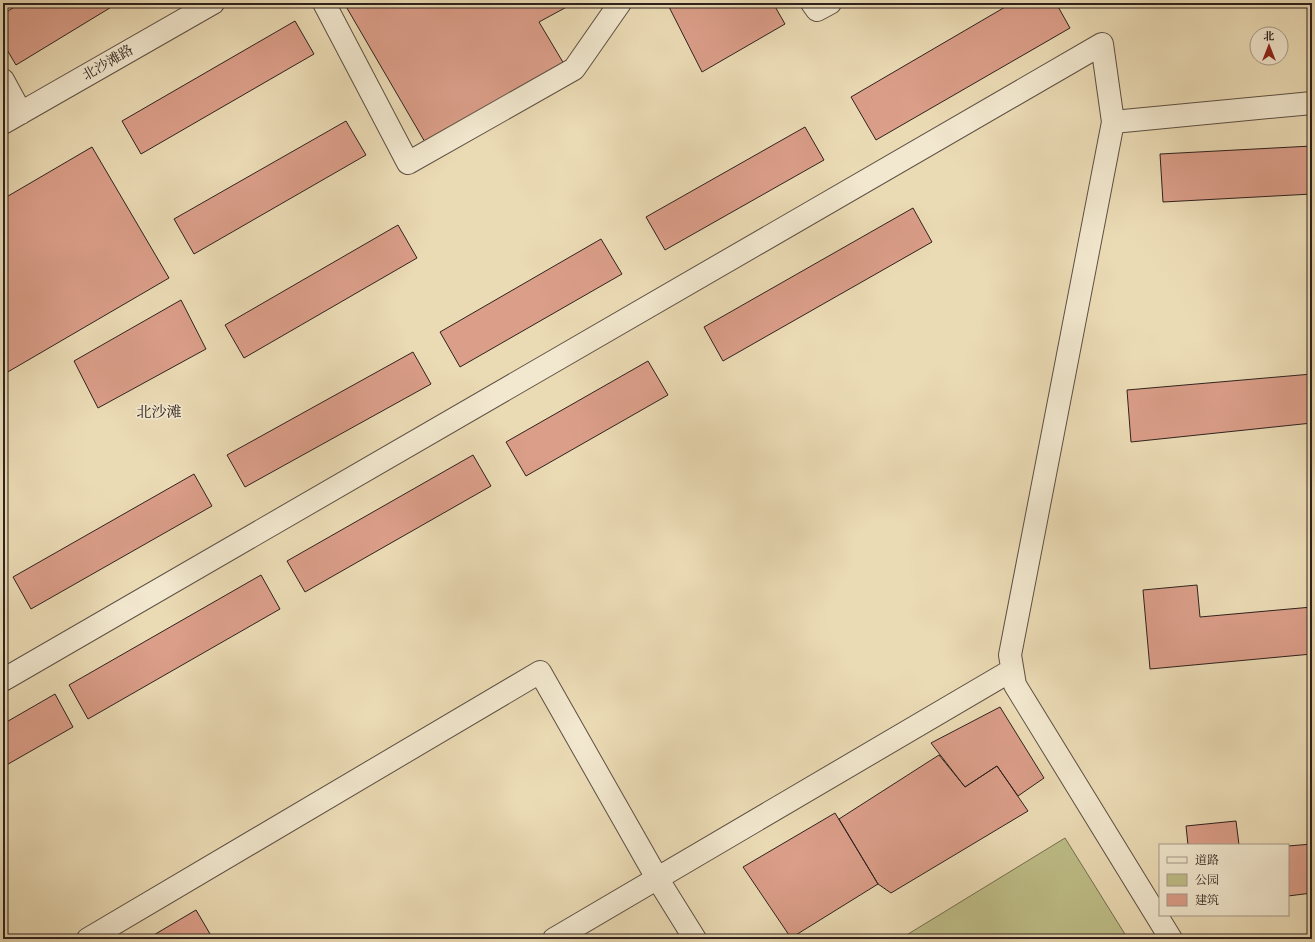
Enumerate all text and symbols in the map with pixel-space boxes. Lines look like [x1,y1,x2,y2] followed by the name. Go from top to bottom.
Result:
[1249,26,1289,66] north arrow
[1264,30,1275,44] text: 北
[79,41,137,85] street label: 北沙滩路
[136,403,182,422] district label: 北沙滩
[1159,844,1289,916] legend
[1195,853,1219,868] text: 道路
[1195,873,1219,888] text: 公园
[1195,893,1219,908] text: 建筑

